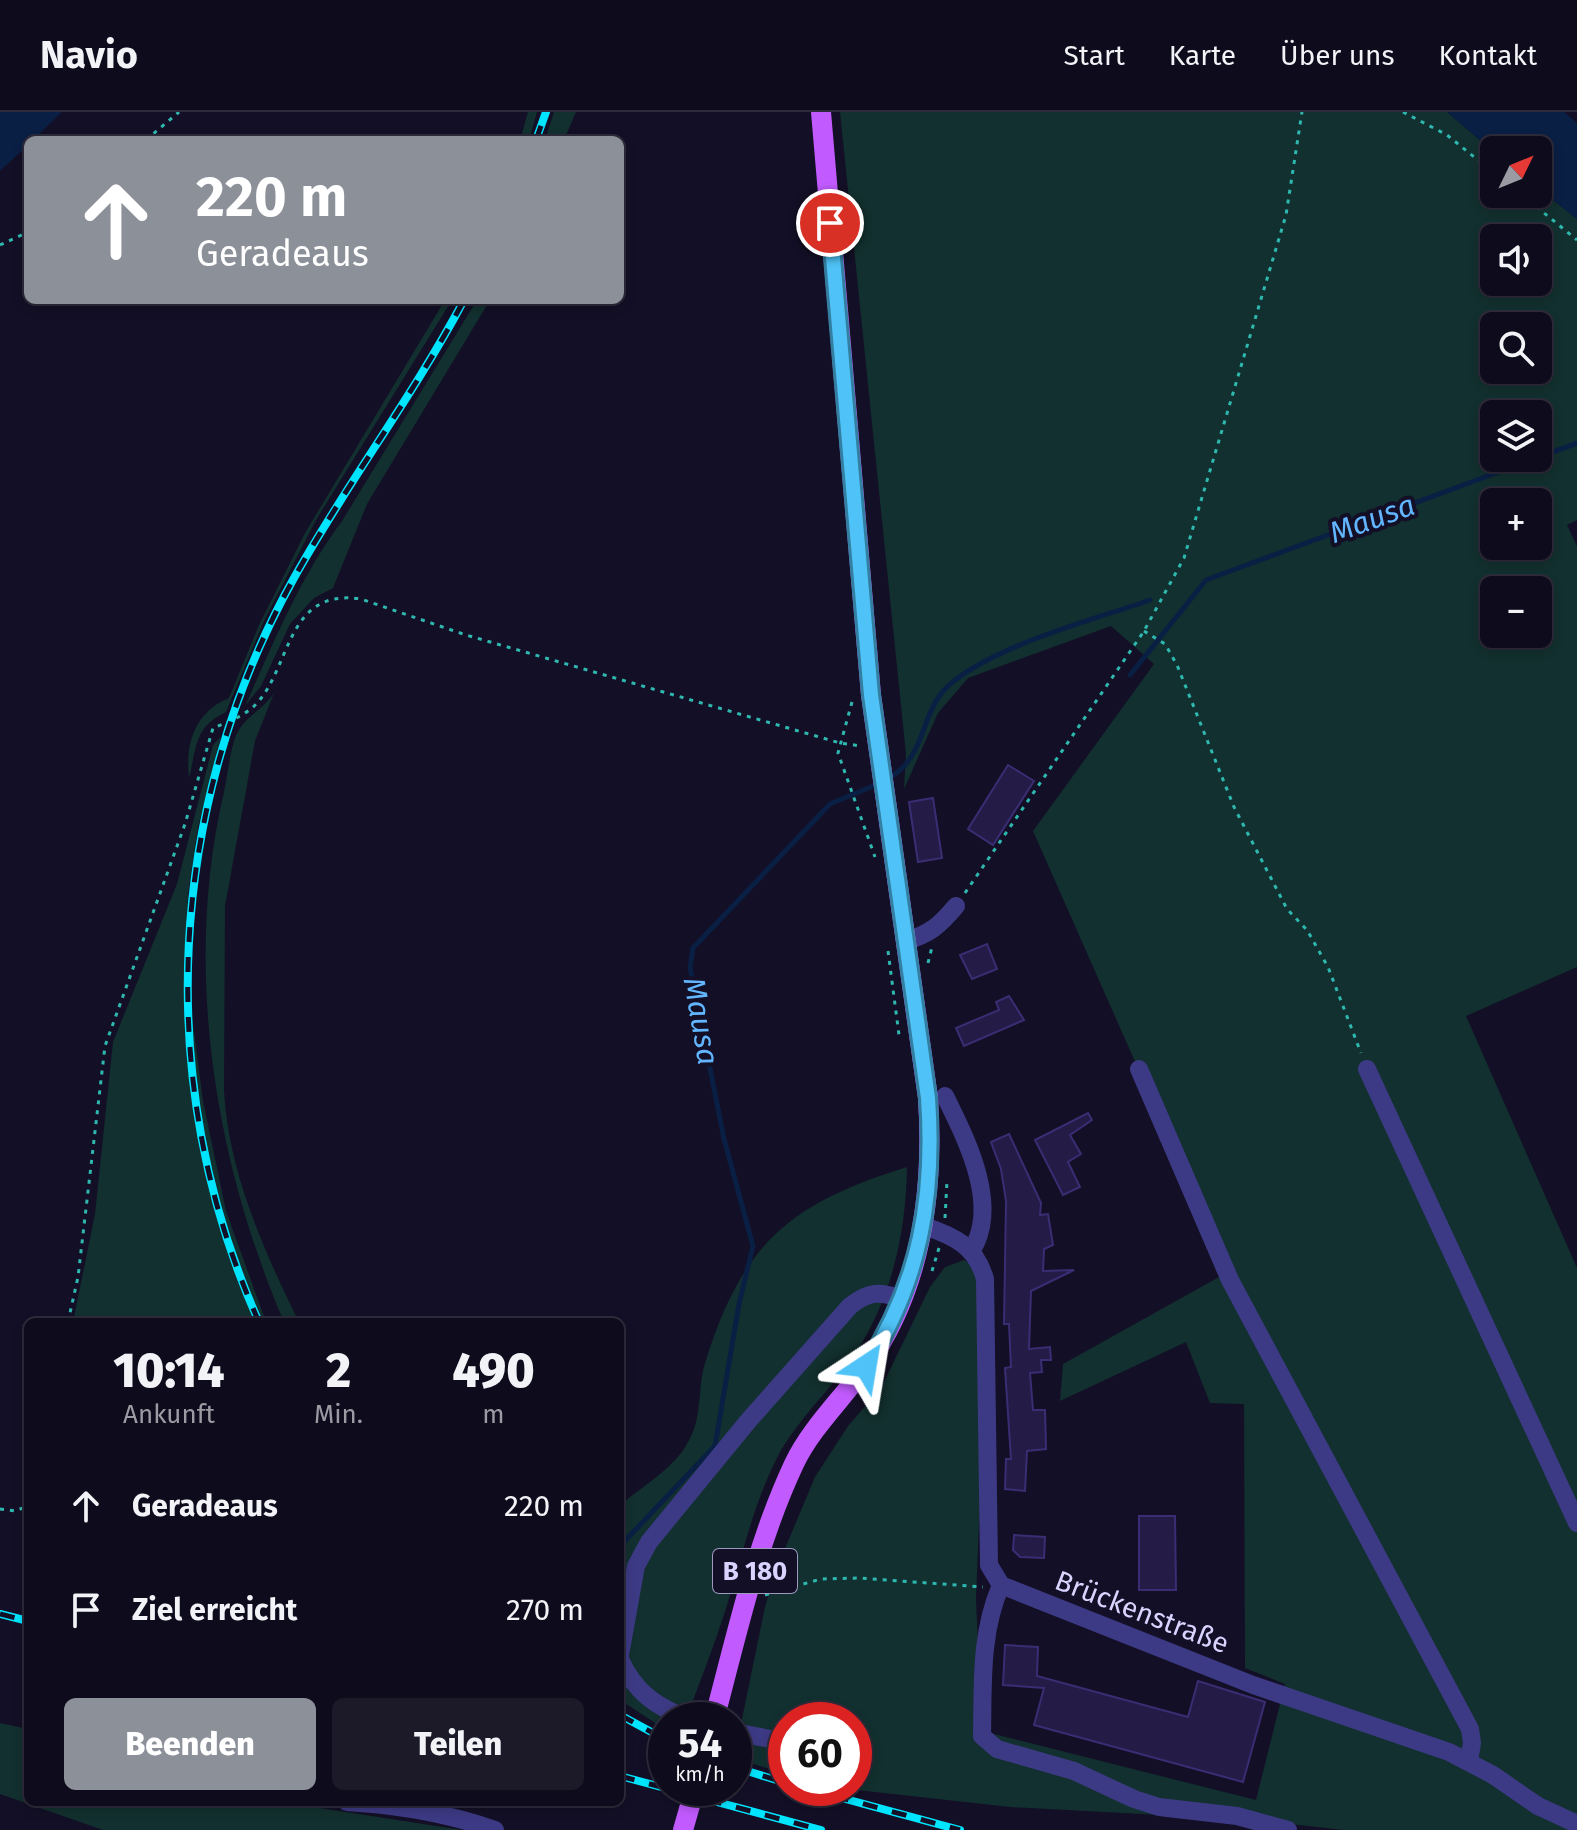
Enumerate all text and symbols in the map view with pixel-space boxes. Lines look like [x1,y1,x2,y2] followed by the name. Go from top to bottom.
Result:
[40,32,138,78] text: Navio
[1063,39,1125,72] text: Start
[1169,39,1236,72] text: Karte
[1280,39,1395,72] text: Über uns
[1439,39,1537,72] text: Kontakt
[1480,136,1552,208] north arrow
[1480,136,1552,648] map controls
[196,164,347,231] text: 220 m
[64,168,168,272] icon: ahead
[796,189,864,257] pin
[808,201,852,245] icon: arrive
[1480,224,1552,296] button: sound
[196,232,369,276] text: Geradeaus
[1480,312,1552,384] button: search
[1480,400,1552,472] button: layers
[1324,487,1420,551] water label: Mausa
[1480,488,1552,560] button: +
[1480,576,1552,648] button: −
[676,974,726,1068] water label: Mausa
[824,1324,908,1408] position arrow
[113,1342,225,1400] text: 10:14
[326,1342,351,1400] text: 2
[452,1342,535,1400] text: 490
[123,1399,215,1430] text: Ankunft
[314,1399,363,1430] text: Min.
[482,1399,505,1430] text: m
[64,1484,108,1528] icon: ahead
[132,1488,278,1524] text: Geradeaus
[504,1488,584,1524] text: 220 m
[713,1549,797,1593] road number: B 180
[1050,1564,1234,1660] street label: Brückenstraße
[64,1588,108,1632] icon: arrive
[132,1592,297,1628] text: Ziel erreicht
[506,1592,584,1628] text: 270 m
[64,1698,316,1790] button: Beenden
[332,1698,584,1790] button: Teilen
[768,1702,872,1806] speed limit sign: 60
[678,1720,722,1768] text: 54
[675,1762,725,1786] text: km/h

